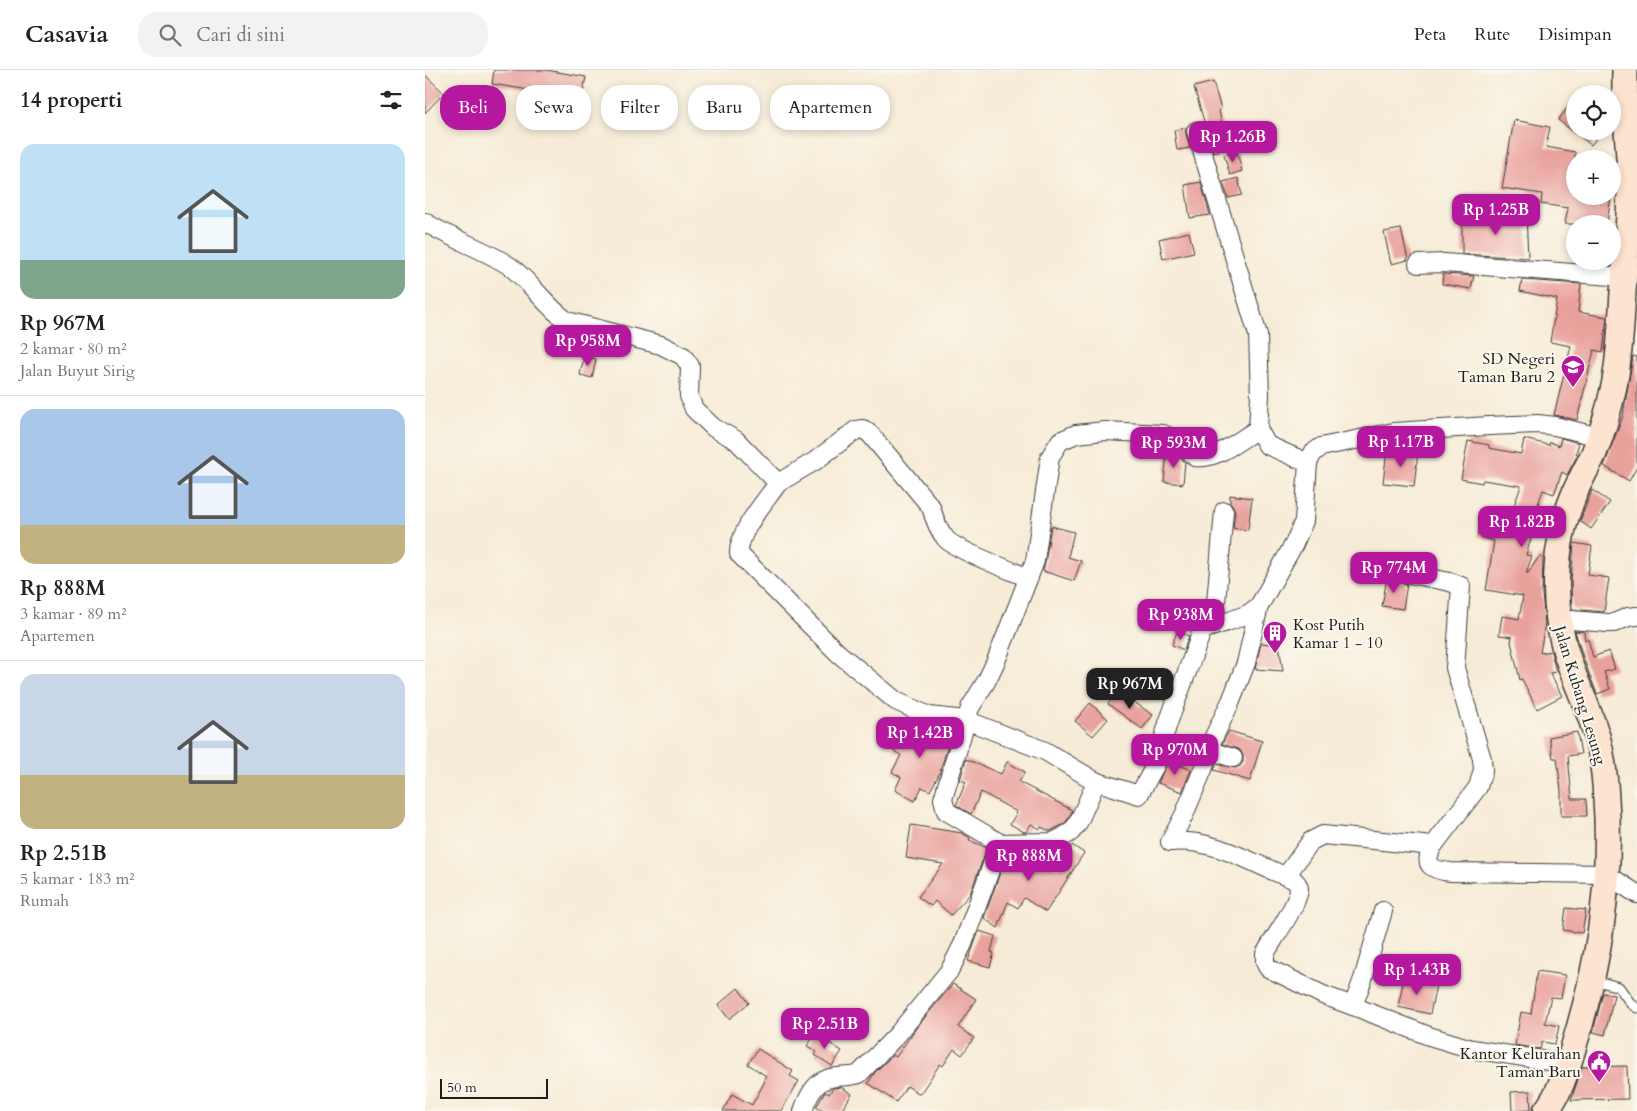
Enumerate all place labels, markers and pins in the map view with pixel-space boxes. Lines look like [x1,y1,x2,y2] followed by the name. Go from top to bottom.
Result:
[1181,121,1285,163] pin: Rp 1.26B
[1444,194,1548,236] pin: Rp 1.25B
[542,324,634,367] pin: Rp 958M
[1458,348,1556,388] place label: SD Negeri Taman Baru 2
[1560,354,1586,388] school or university icon: SD Negeri Taman Baru 2
[1128,426,1220,469] pin: Rp 593M
[1349,426,1453,468] pin: Rp 1.17B
[1470,506,1574,548] pin: Rp 1.82B
[1348,552,1440,594] pin: Rp 774M
[1135,598,1227,641] pin: Rp 938M
[1293,614,1383,654] place label: Kost Putih Kamar 1 - 10
[1262,620,1288,654] building icon: Kost Putih Kamar 1 - 10
[1084,668,1176,710] pin: Rp 967M
[868,716,972,759] pin: Rp 1.42B
[1129,734,1221,776] pin: Rp 970M
[983,840,1075,882] pin: Rp 888M
[1365,954,1469,996] pin: Rp 1.43B
[773,1008,877,1050] pin: Rp 2.51B
[1460,1043,1581,1083] place label: Kantor Kelurahan Taman Baru
[1586,1049,1612,1083] public building icon: Kantor Kelurahan Taman Baru

